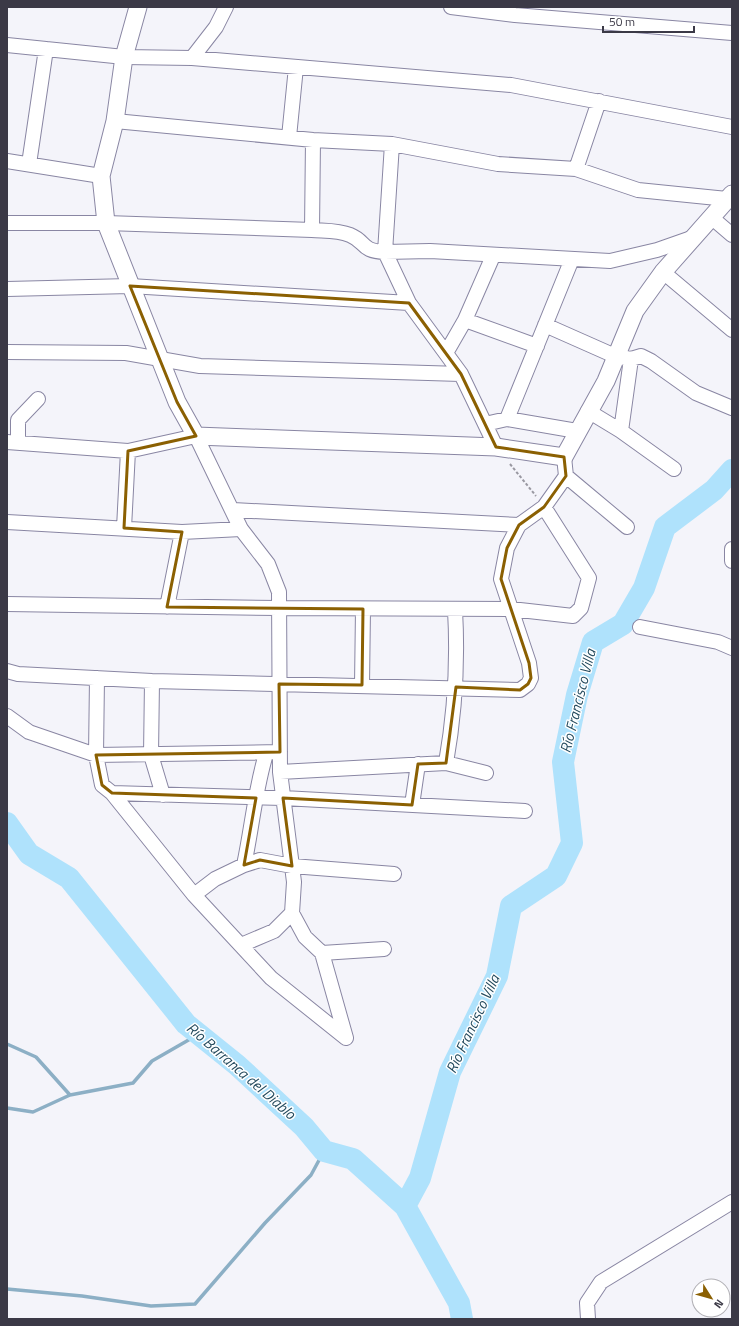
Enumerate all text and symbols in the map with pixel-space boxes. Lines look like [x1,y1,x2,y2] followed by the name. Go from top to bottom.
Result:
[603,8,694,34] scale bar
[609,12,635,31] text: 50 m
[553,645,602,755] water label: Río Francisco Villa
[440,969,506,1077] water label: Río Francisco Villa
[182,1017,301,1125] water label: Río Barranca del Diablo
[691,1278,731,1318] north arrow
[710,1296,728,1312] text: N

